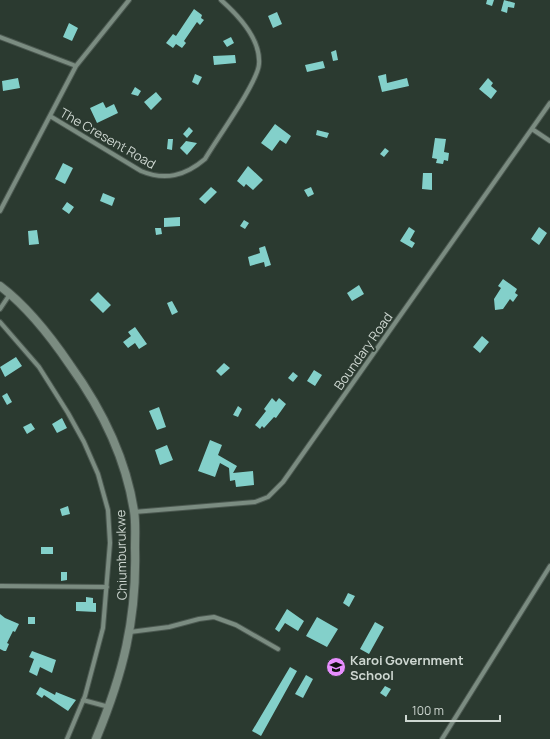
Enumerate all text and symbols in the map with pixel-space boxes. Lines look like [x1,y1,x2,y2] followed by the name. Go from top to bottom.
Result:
[57,103,159,173] street label: The Cresent Road
[330,309,396,393] street label: Boundary Road
[111,509,131,600] street label: Chiumburukwe
[350,651,464,684] place label: Karoi Government School
[325,656,347,678] school or university icon: Karoi Government School
[406,697,500,723] scale bar
[412,702,444,719] text: 100 m

